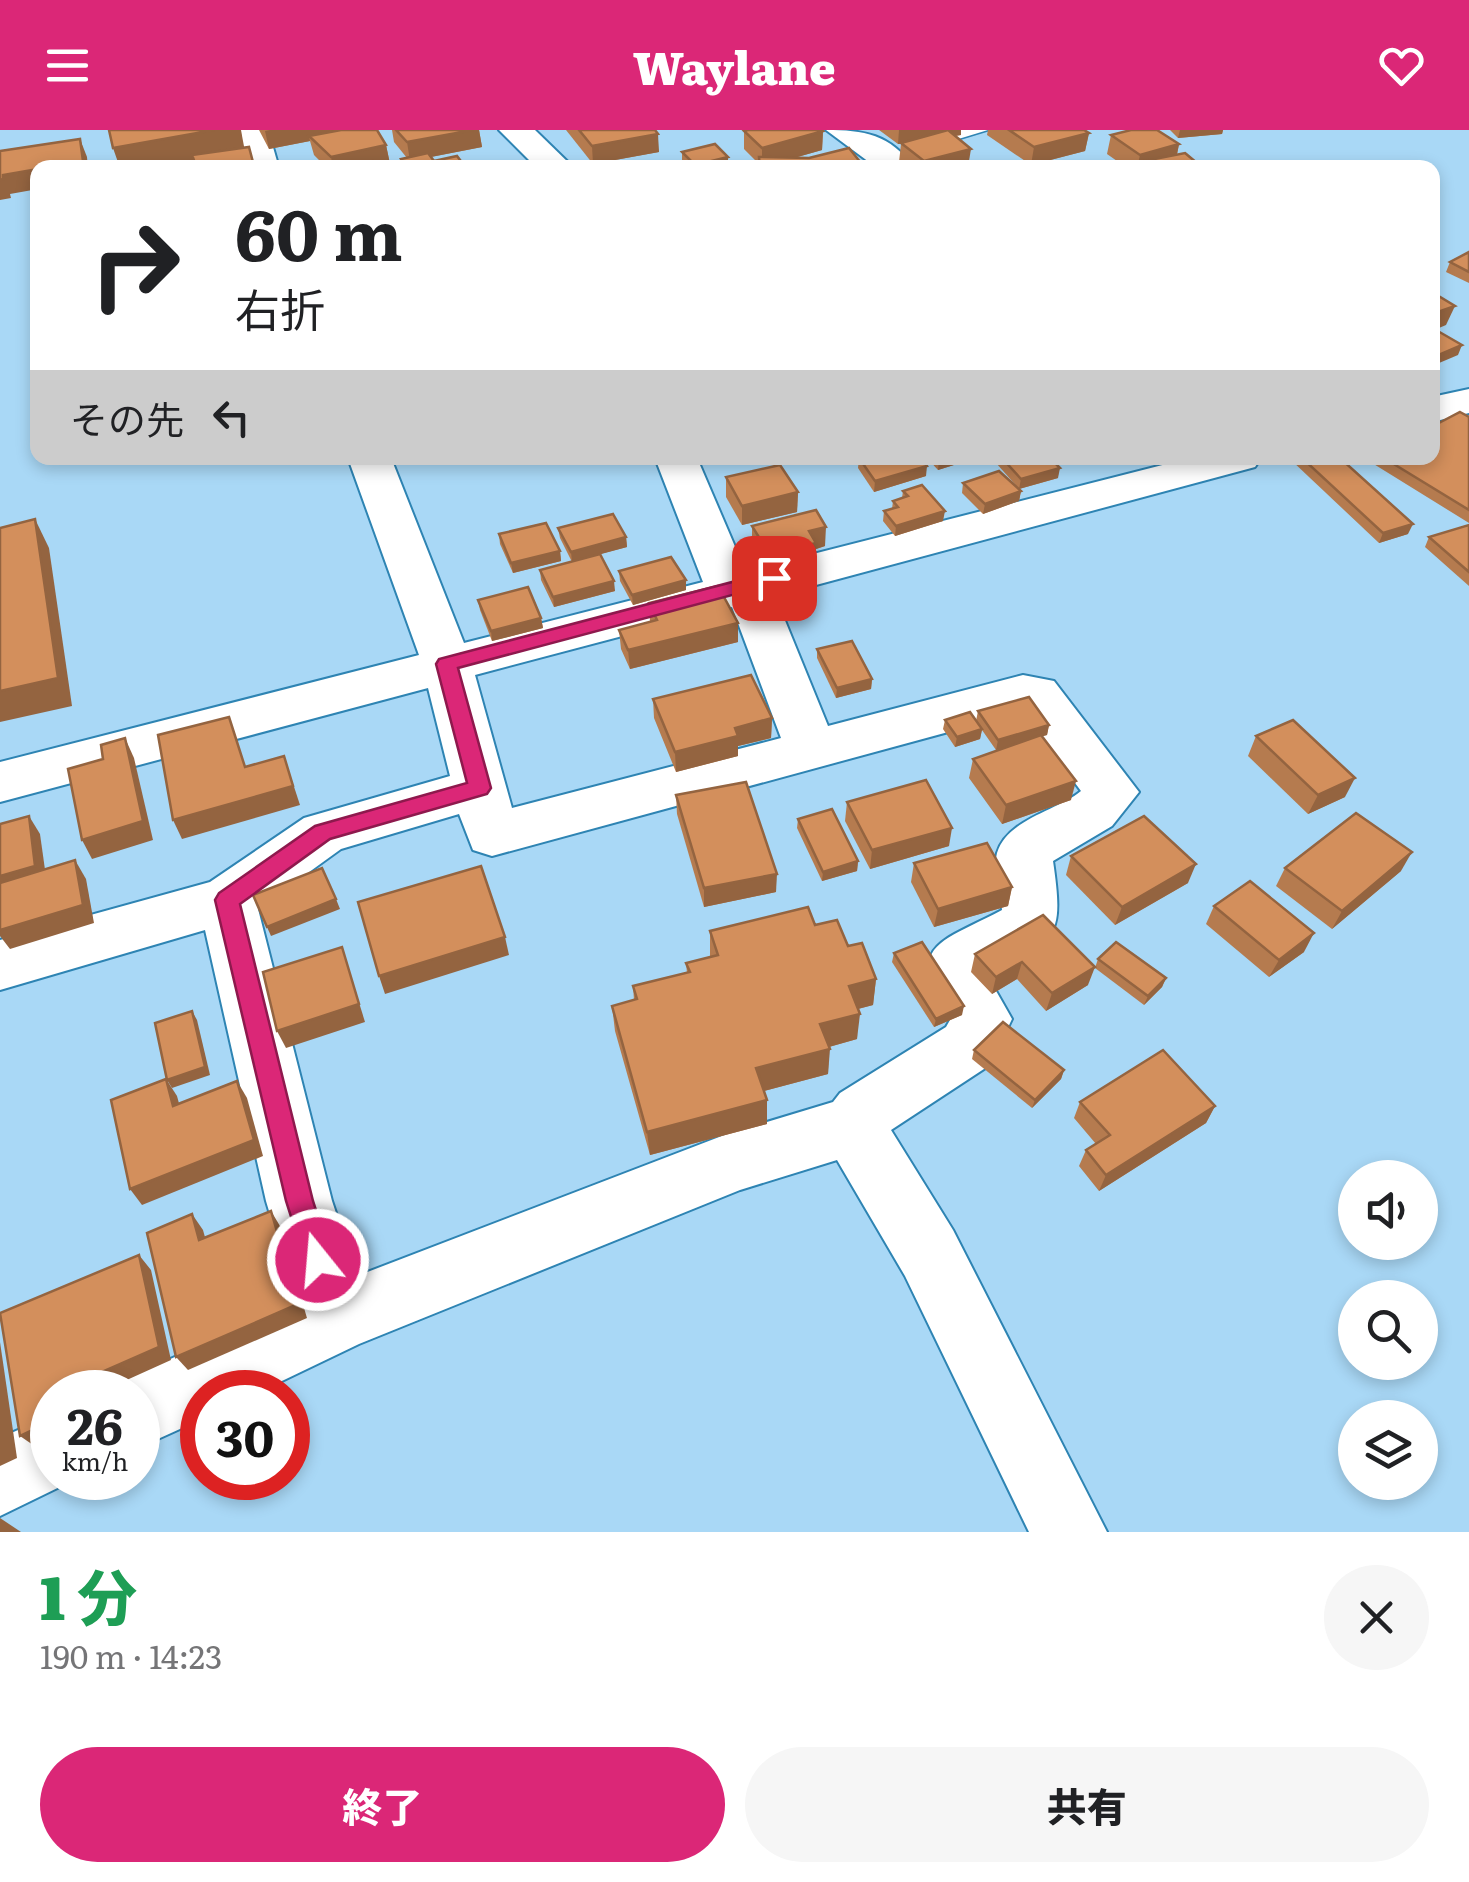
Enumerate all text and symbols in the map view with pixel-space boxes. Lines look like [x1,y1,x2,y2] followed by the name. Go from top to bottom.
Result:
[633,32,836,99] text: Waylane
[40,38,95,93] icon: menu
[1374,38,1429,93] icon: heart
[235,179,403,283] text: 60 m
[70,200,200,330] icon: right
[235,274,325,341] text: 右折
[70,389,184,446] text: その先
[204,390,259,445] icon: left
[732,536,817,621] pin
[747,551,802,606] icon: arrive
[1338,1160,1438,1500] map controls
[1338,1160,1438,1260] button: sound
[266,1208,370,1312] position arrow
[1338,1280,1438,1380] button: search
[180,1370,310,1500] speed limit sign: 30
[67,1386,123,1460] text: 26
[1338,1400,1438,1500] button: layers
[62,1442,128,1479] text: km/h
[40,1549,137,1638] text: 1 分
[1324,1565,1429,1670] button: close
[40,1631,222,1679] text: 190 m · 14:23
[40,1747,725,1862] button: 終了
[745,1747,1429,1862] button: 共有

